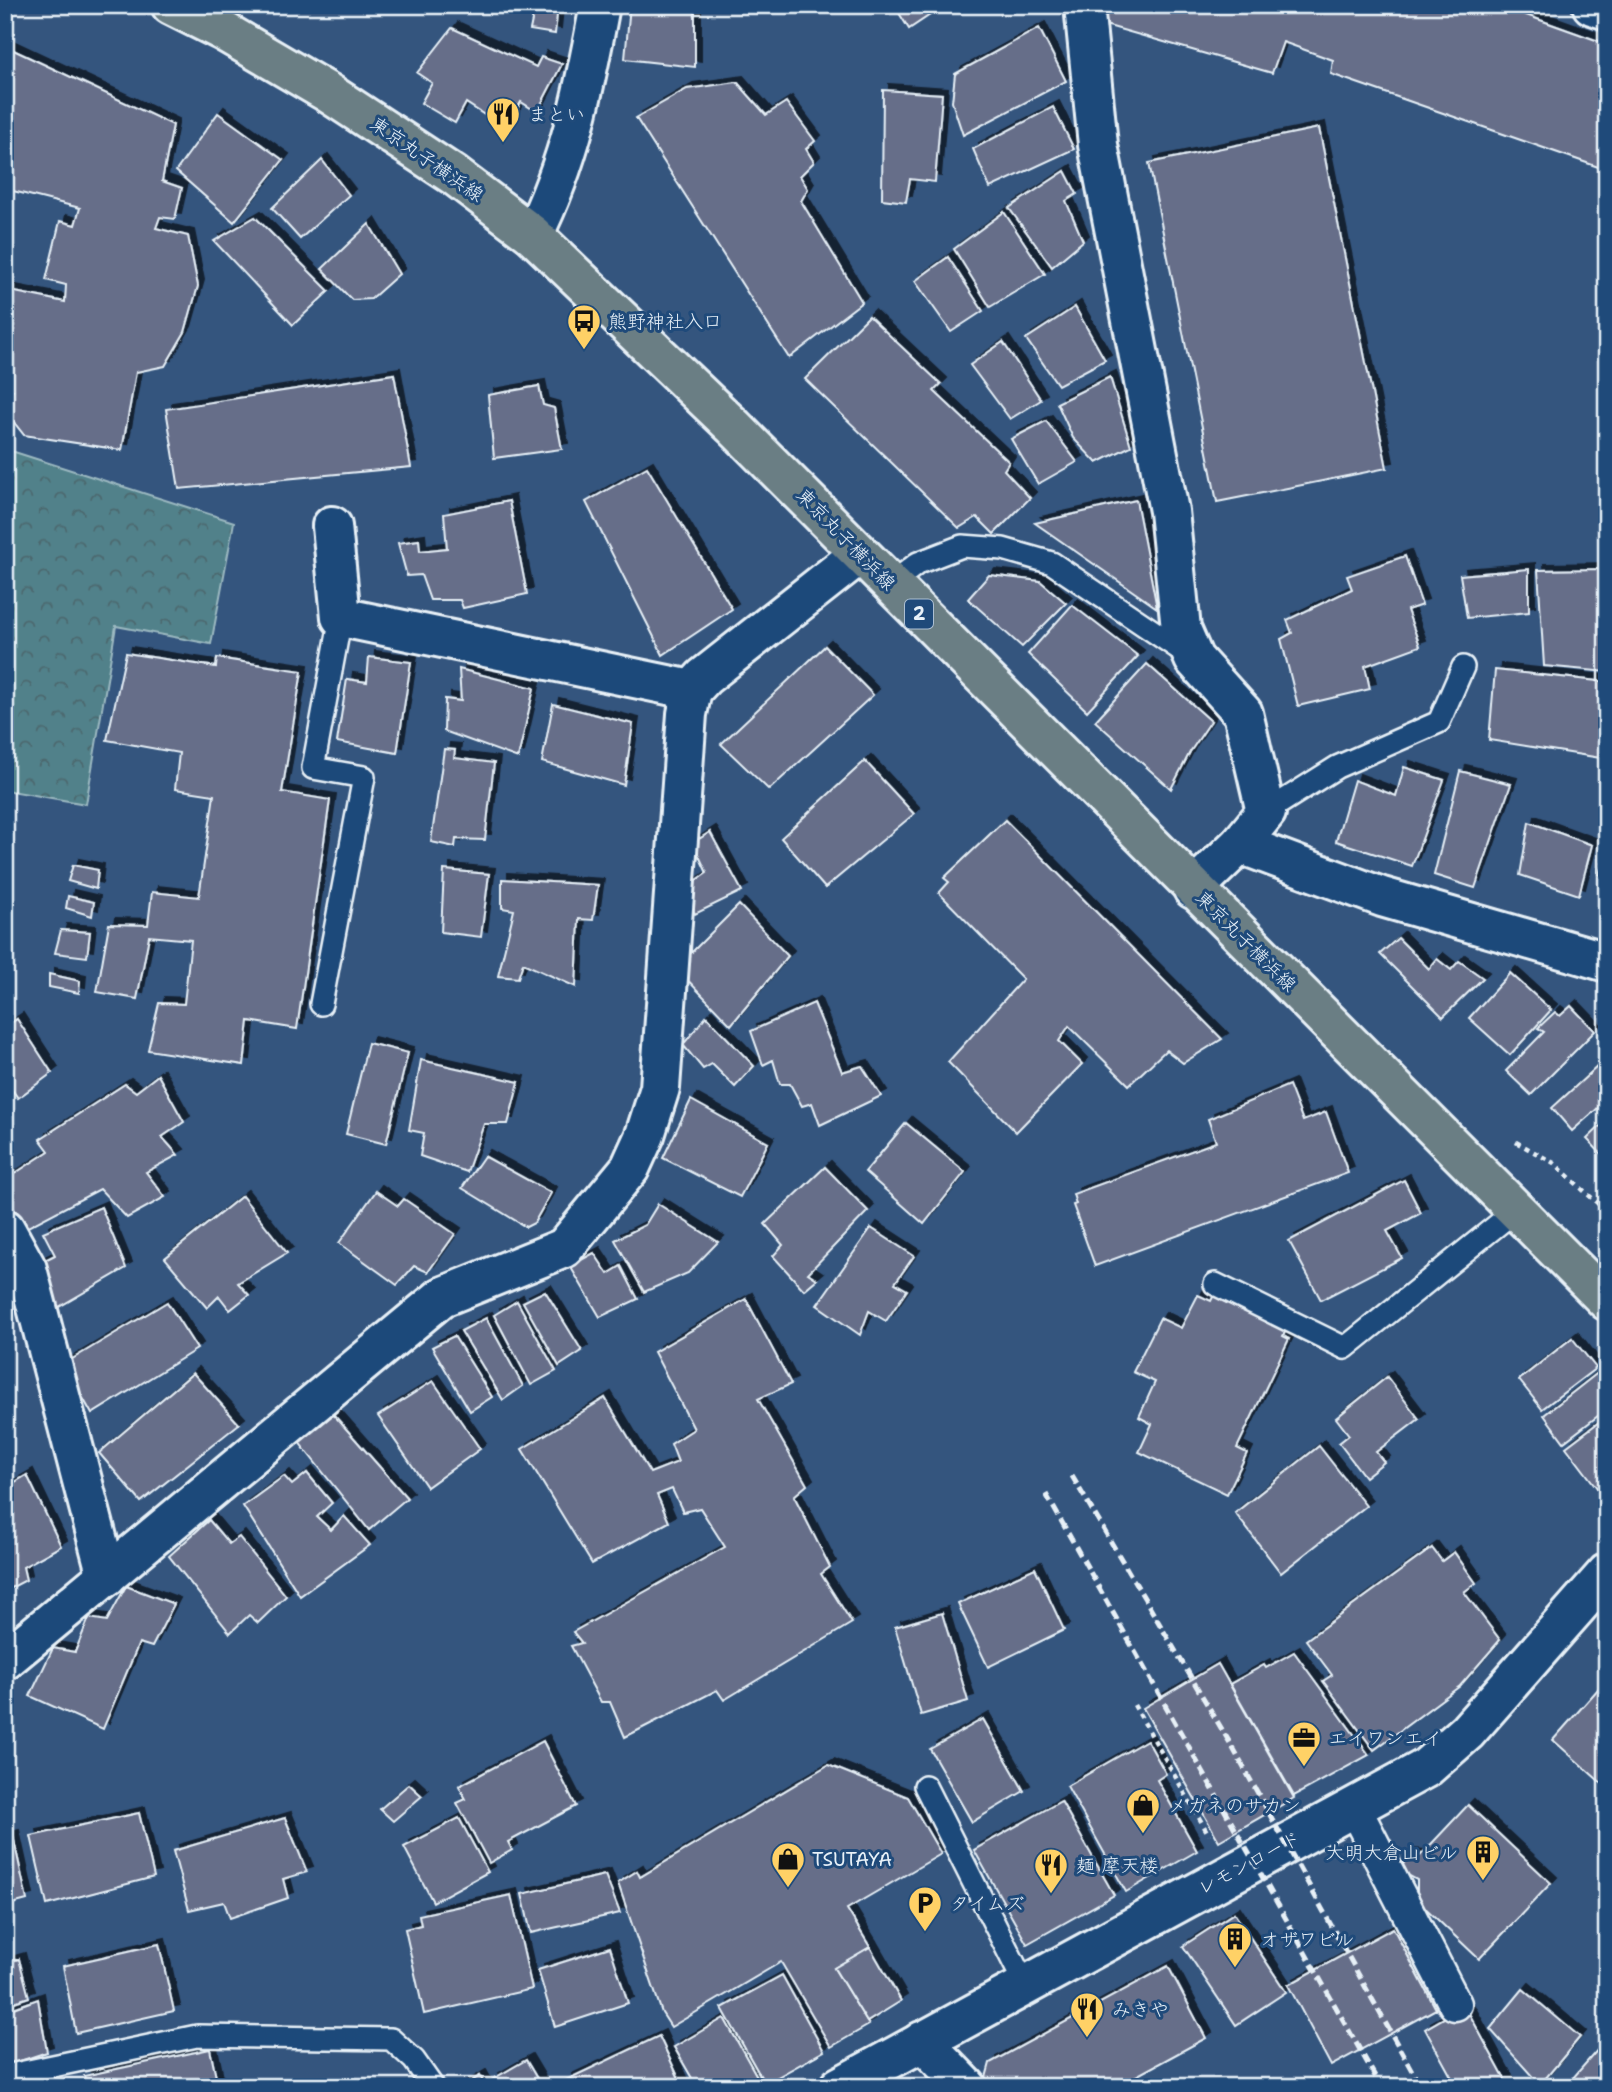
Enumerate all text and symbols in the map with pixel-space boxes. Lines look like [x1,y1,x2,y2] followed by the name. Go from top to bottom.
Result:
[484,95,522,144] restaurant icon: まとい
[528,102,585,127] place label: まとい
[365,111,489,207] street label: 東京丸子横浜線
[565,302,603,351] bus stop icon: 熊野神社入口
[608,309,722,334] place label: 熊野神社入口
[791,482,901,596] street label: 東京丸子横浜線
[905,600,933,628] road number: 2
[1190,885,1302,997] street label: 東京丸子横浜線
[1285,1719,1323,1768] office icon: エイワンエイ
[1328,1726,1442,1751] place label: エイワンエイ
[1124,1786,1162,1835] shop icon: メガネのサカン
[1168,1793,1301,1818] place label: メガネのサカン
[1193,1825,1305,1901] street label: レモンロード
[1464,1833,1502,1882] building icon: 大明大倉山ビル
[769,1840,807,1889] shop icon: TSUTAYA
[1325,1840,1458,1865] place label: 大明大倉山ビル
[1032,1846,1070,1895] restaurant icon: 麺 摩天楼
[812,1847,892,1872] place label: TSUTAYA
[1076,1853,1158,1878] place label: 麺 摩天楼
[906,1884,944,1933] parking icon: タイムズ
[950,1891,1024,1916] place label: タイムズ
[1216,1920,1254,1969] building icon: オザワビル
[1260,1927,1355,1952] place label: オザワビル
[1068,1990,1106,2039] restaurant icon: みきや
[1112,1997,1169,2022] place label: みきや

